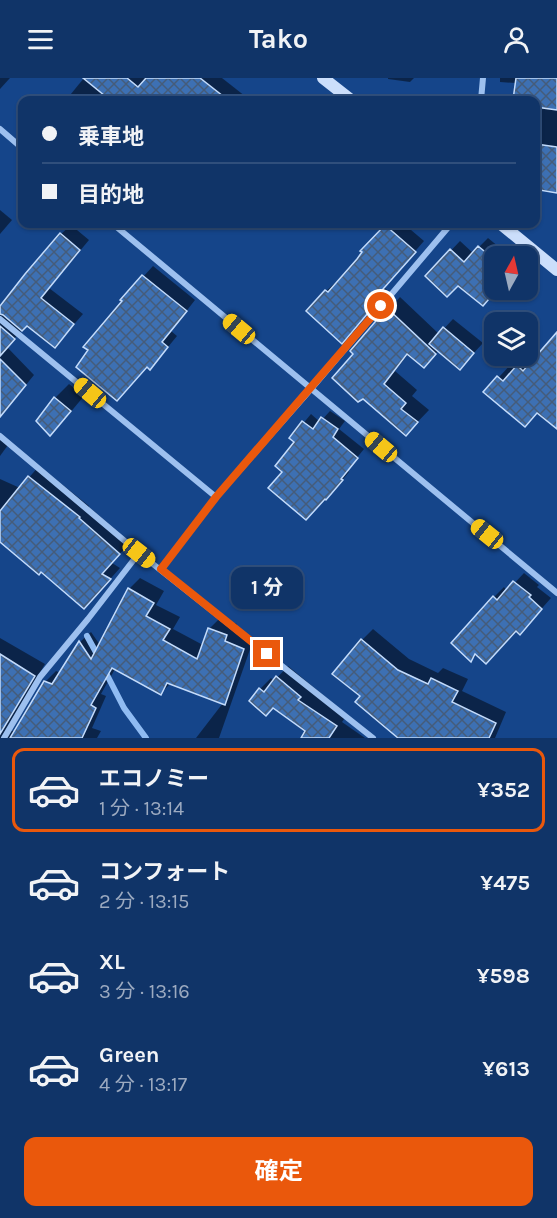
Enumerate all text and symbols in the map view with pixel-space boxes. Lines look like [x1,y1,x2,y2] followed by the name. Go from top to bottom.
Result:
[24,23,57,56] icon: menu
[249,23,308,55] text: Tako
[500,23,533,56] icon: person
[78,124,144,150] text: 乗車地
[78,182,144,208] text: 目的地
[484,246,538,300] north arrow
[484,246,538,366] map controls
[367,292,394,319] route start
[219,311,259,347] car
[484,312,538,366] button: layers
[70,375,110,411] car
[361,429,401,465] car
[467,516,507,552] car
[119,535,159,571] car
[231,567,303,609] callout: 1 分
[251,576,283,599] text: 1 分
[253,640,280,667] route end
[27,763,81,817] icon: car
[99,766,209,792] text: エコノミー
[477,777,530,803] text: ¥352
[99,797,184,820] text: 1 分 · 13:14
[27,856,81,910] icon: car
[99,859,230,885] text: コンフォート
[480,870,530,896] text: ¥475
[99,890,189,913] text: 2 分 · 13:15
[27,949,81,1003] icon: car
[99,949,125,975] text: XL
[477,963,530,989] text: ¥598
[99,980,190,1003] text: 3 分 · 13:16
[27,1042,81,1096] icon: car
[99,1042,160,1068] text: Green
[482,1056,530,1082] text: ¥613
[99,1073,187,1096] text: 4 分 · 13:17
[24,1137,533,1206] button: 確定

